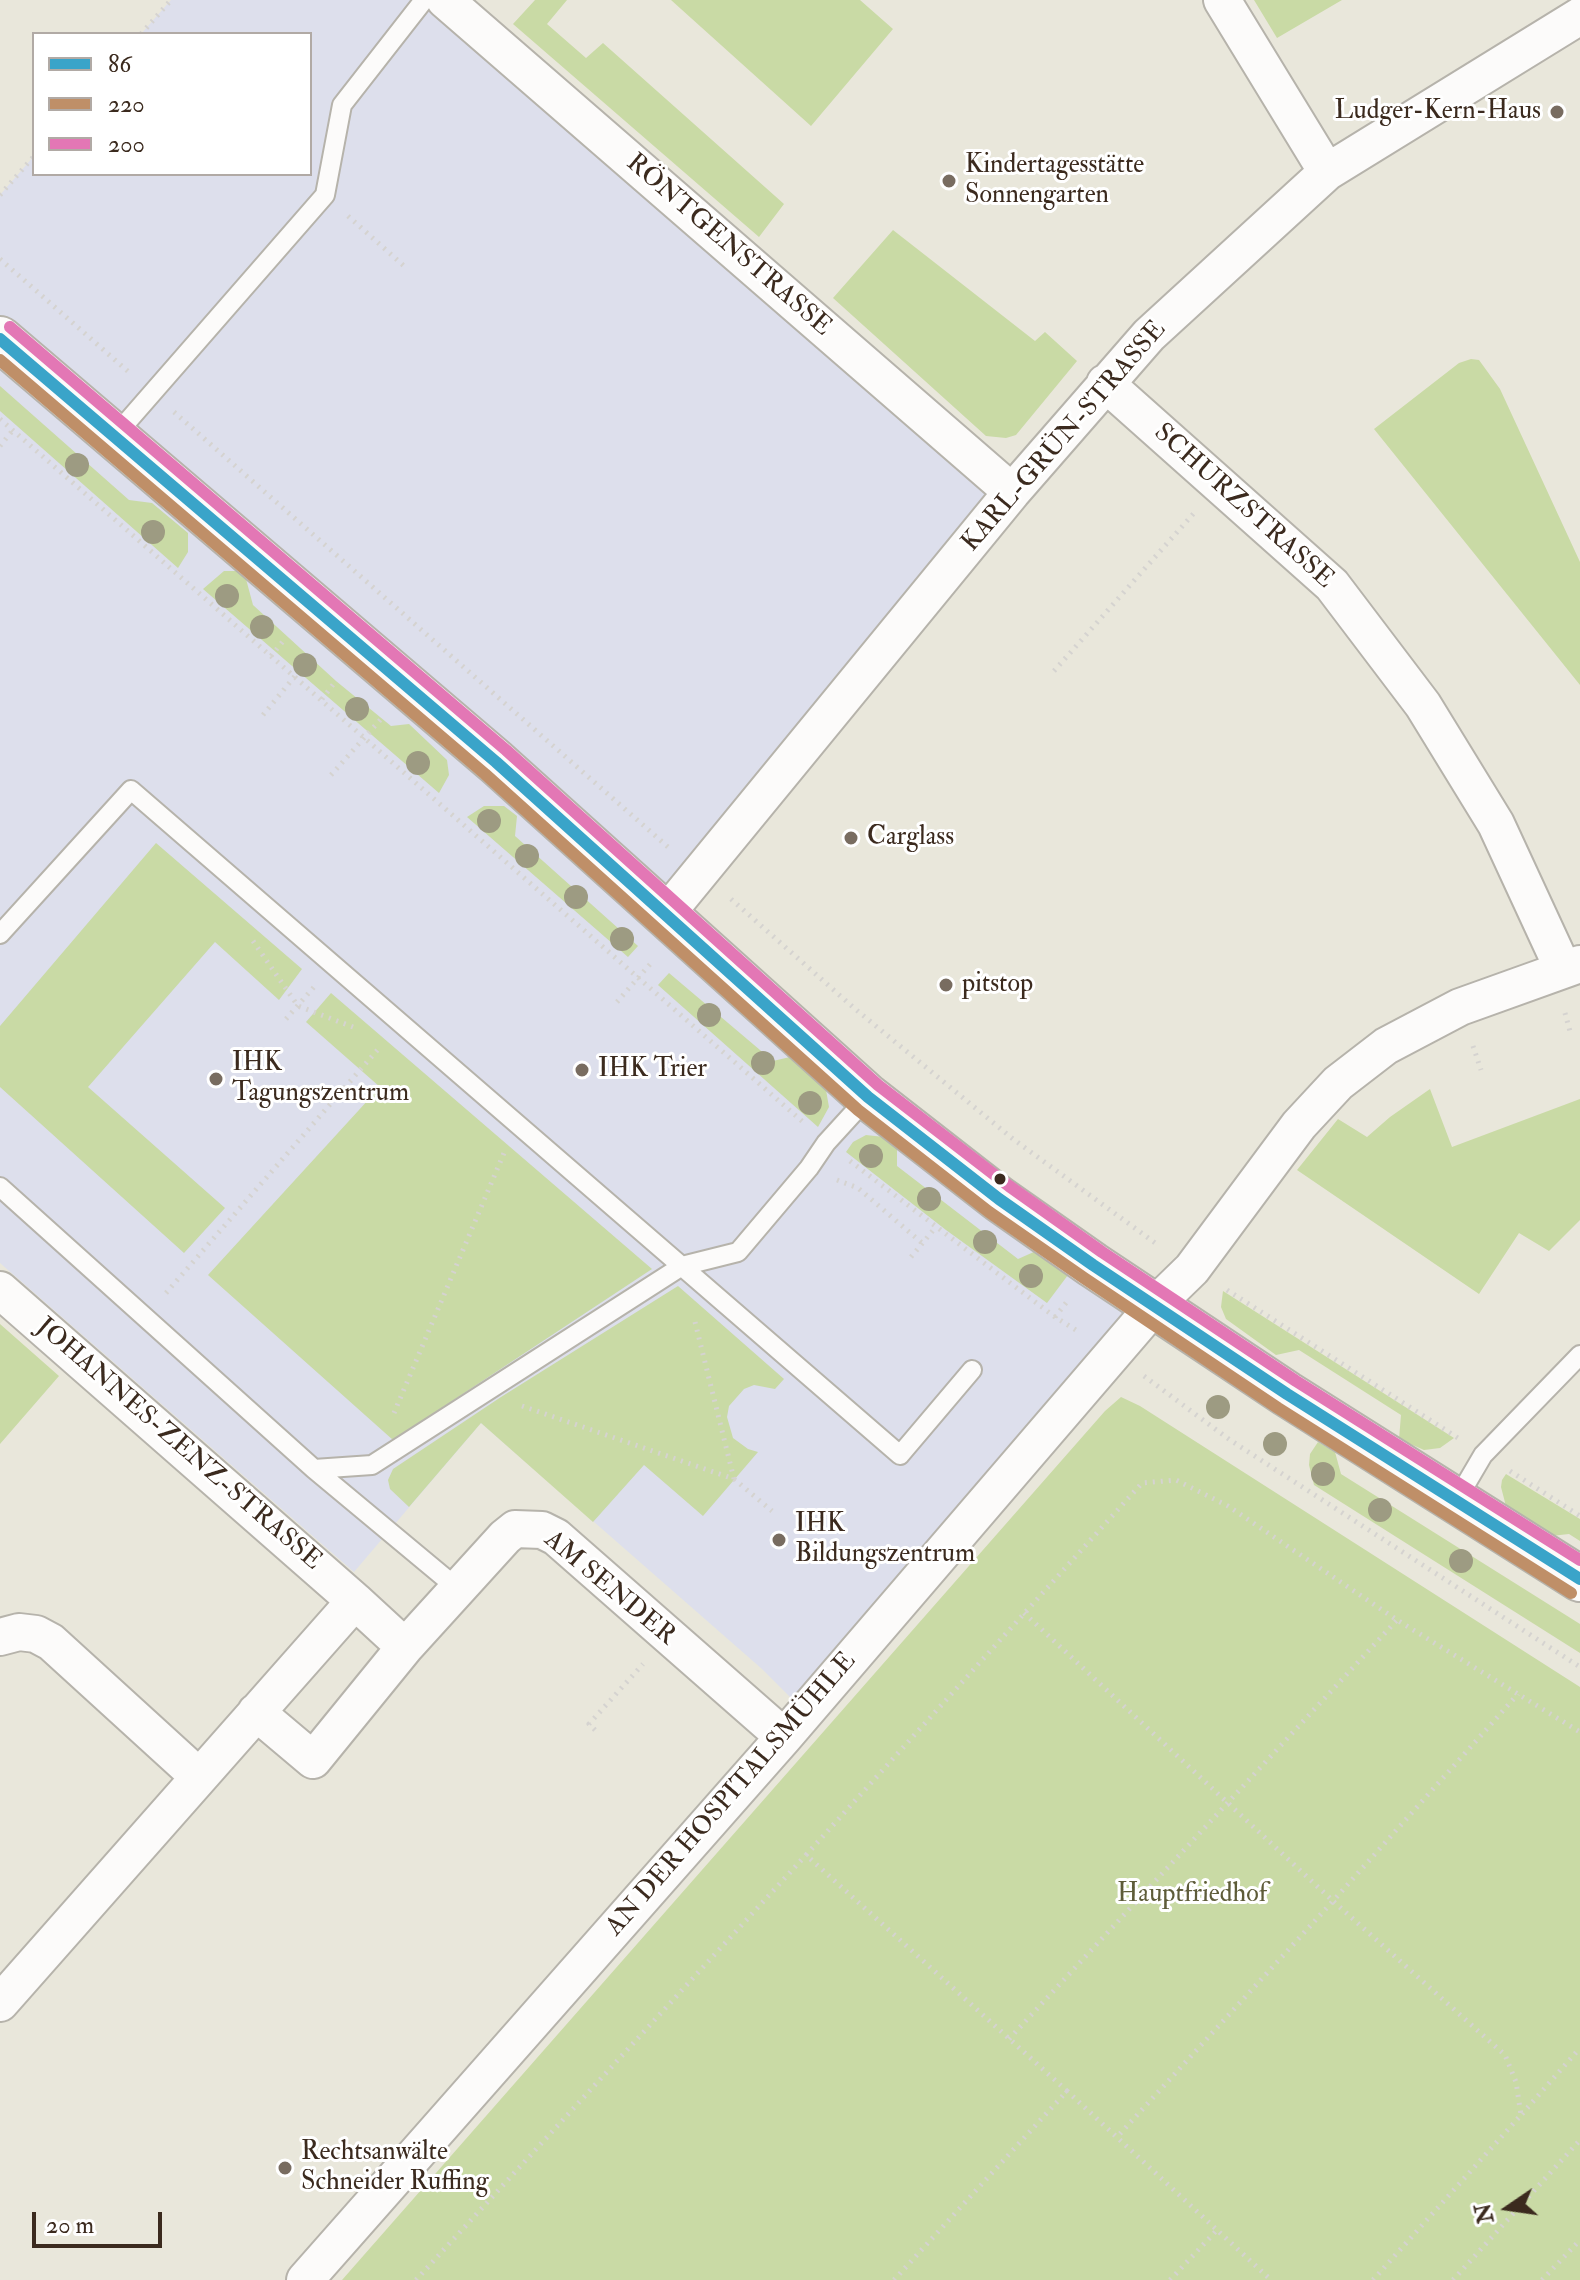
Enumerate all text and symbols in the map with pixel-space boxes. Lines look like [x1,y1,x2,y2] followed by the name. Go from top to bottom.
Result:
[32,32,312,176] legend
[108,49,131,80] text: 86
[108,89,145,120] text: 220
[1334,96,1541,128] place label: Ludger-Kern-Haus
[1548,103,1566,121] marker: Ludger-Kern-Haus
[108,129,145,160] text: 200
[619,148,837,344] street label: RÖNTGENSTRASSE
[965,150,1144,212] place label: Kindertagesstätte Sonnengarten
[940,172,958,190] marker: Kindertagesstätte Sonnengarten
[956,315,1174,559] street label: KARL-GRÜN-STRASSE
[1147,418,1339,596] street label: SCHURZSTRASSE
[867,822,954,854] place label: Carglass
[842,829,860,847] marker: Carglass
[962,969,1033,1001] place label: pitstop
[937,976,955,994] marker: pitstop
[232,1048,409,1110] place label: IHK Tagungszentrum
[598,1054,707,1086] place label: IHK Trier
[573,1061,591,1079] marker: IHK Trier
[207,1070,225,1088] marker: IHK Tagungszentrum
[992,1171,1008,1187] unlabelled marker
[29,1312,327,1578] street label: JOHANNES-ZENZ-STRASSE
[795,1509,975,1570] place label: IHK Bildungszentrum
[537,1525,681,1653] street label: AM SENDER
[770,1531,788,1549] marker: IHK Bildungszentrum
[600,1647,864,1943] street label: AN DER HOSPITALSMÜHLE
[1117,1879,1267,1911] park label: Hauptfriedhof
[301,2137,488,2198] place label: Rechtsanwälte Schneider Ruffing
[276,2159,294,2177] marker: Rechtsanwälte Schneider Ruffing
[1468,2168,1548,2248] north arrow
[36,2196,166,2246] scale bar
[1469,2201,1500,2226] text: N
[46,2210,94,2241] text: 20 m

